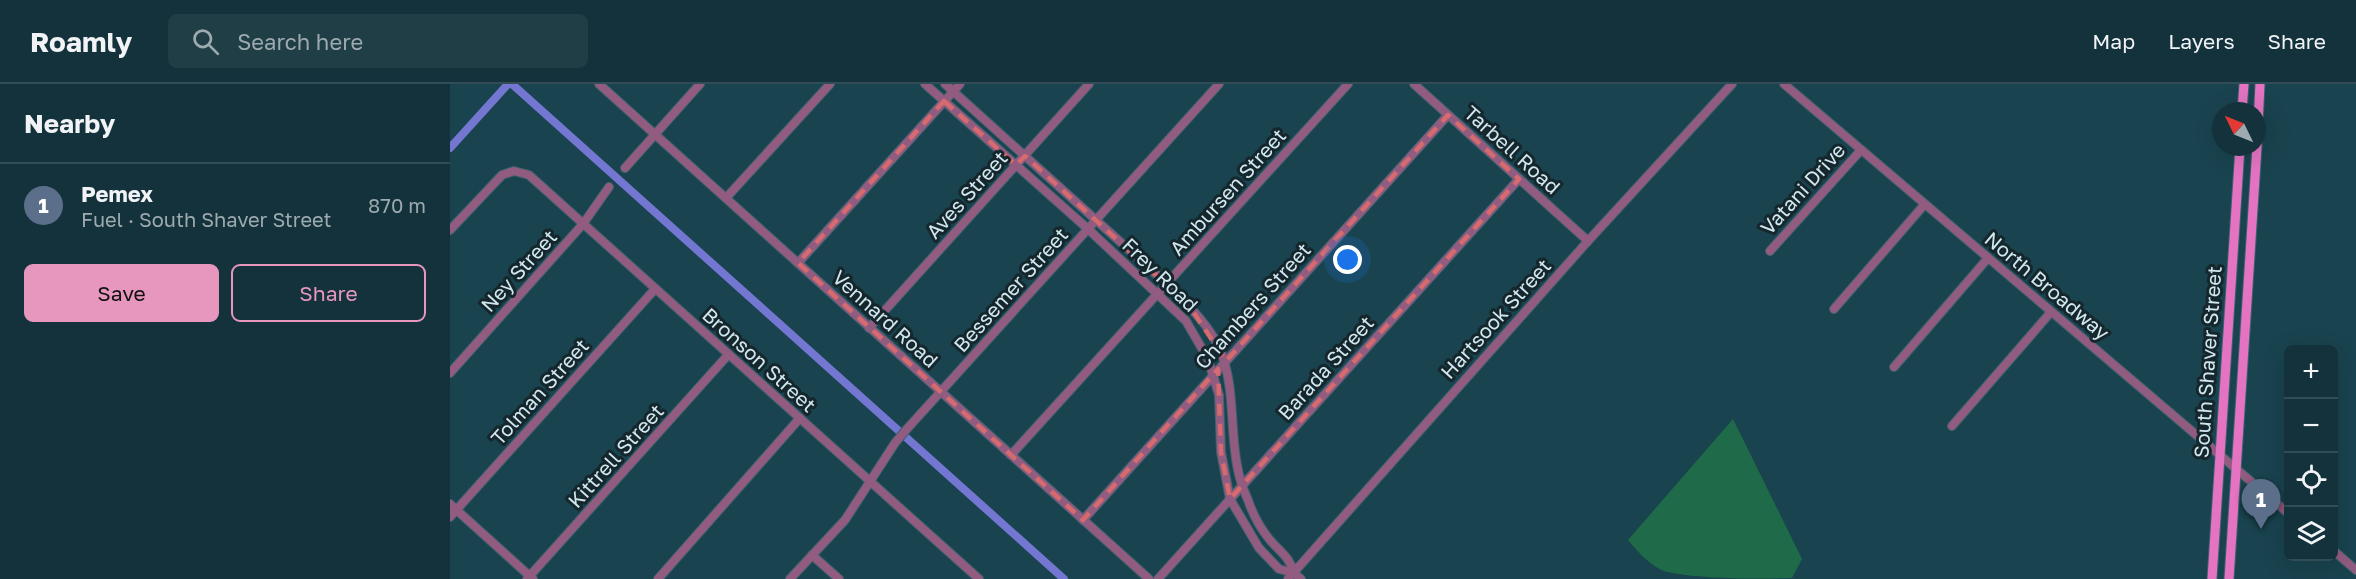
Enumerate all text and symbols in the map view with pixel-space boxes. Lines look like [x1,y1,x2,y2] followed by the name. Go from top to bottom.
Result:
[168,14,588,68] search box
[30,25,132,58] text: Roamly
[189,25,222,58] icon: search
[237,28,363,55] text: Search here
[2092,28,2135,54] text: Map
[2168,28,2235,54] text: Layers
[2268,28,2326,54] text: Share
[1460,100,1565,198] street label: Tarbell Road
[2212,102,2266,156] north arrow
[24,108,115,139] text: Nearby
[1164,123,1290,260] street label: Ambursen Street
[1755,138,1850,239] street label: Vatani Drive
[921,146,1012,243] street label: Aves Street
[81,180,153,207] text: Pemex
[38,193,49,217] text: 1
[368,193,426,217] text: 870 m
[81,207,332,231] text: Fuel · South Shaver Street
[948,222,1072,356] street label: Bessemer Street
[475,224,561,316] street label: Ney Street
[1980,226,2115,344] street label: North Broadway
[1118,232,1204,316] street label: Frey Road
[1189,237,1315,373] street label: Chambers Street
[1333,245,1362,274] your location
[1435,254,1555,383] street label: Hartsook Street
[24,264,219,322] button: Save
[231,264,426,322] button: Share
[828,265,943,372] street label: Vennard Road
[2188,265,2226,459] street label: South Shaver Street
[698,302,821,416] street label: Bronson Street
[1272,310,1378,424] street label: Barada Street
[485,333,593,449] street label: Tolman Street
[2284,345,2338,561] map controls
[2284,345,2338,399] button: +
[562,399,668,512] street label: Kittrell Street
[2284,399,2338,453] button: −
[2284,453,2338,507] button: locate
[2242,480,2280,529] pin: 1
[2284,507,2338,561] button: layers

